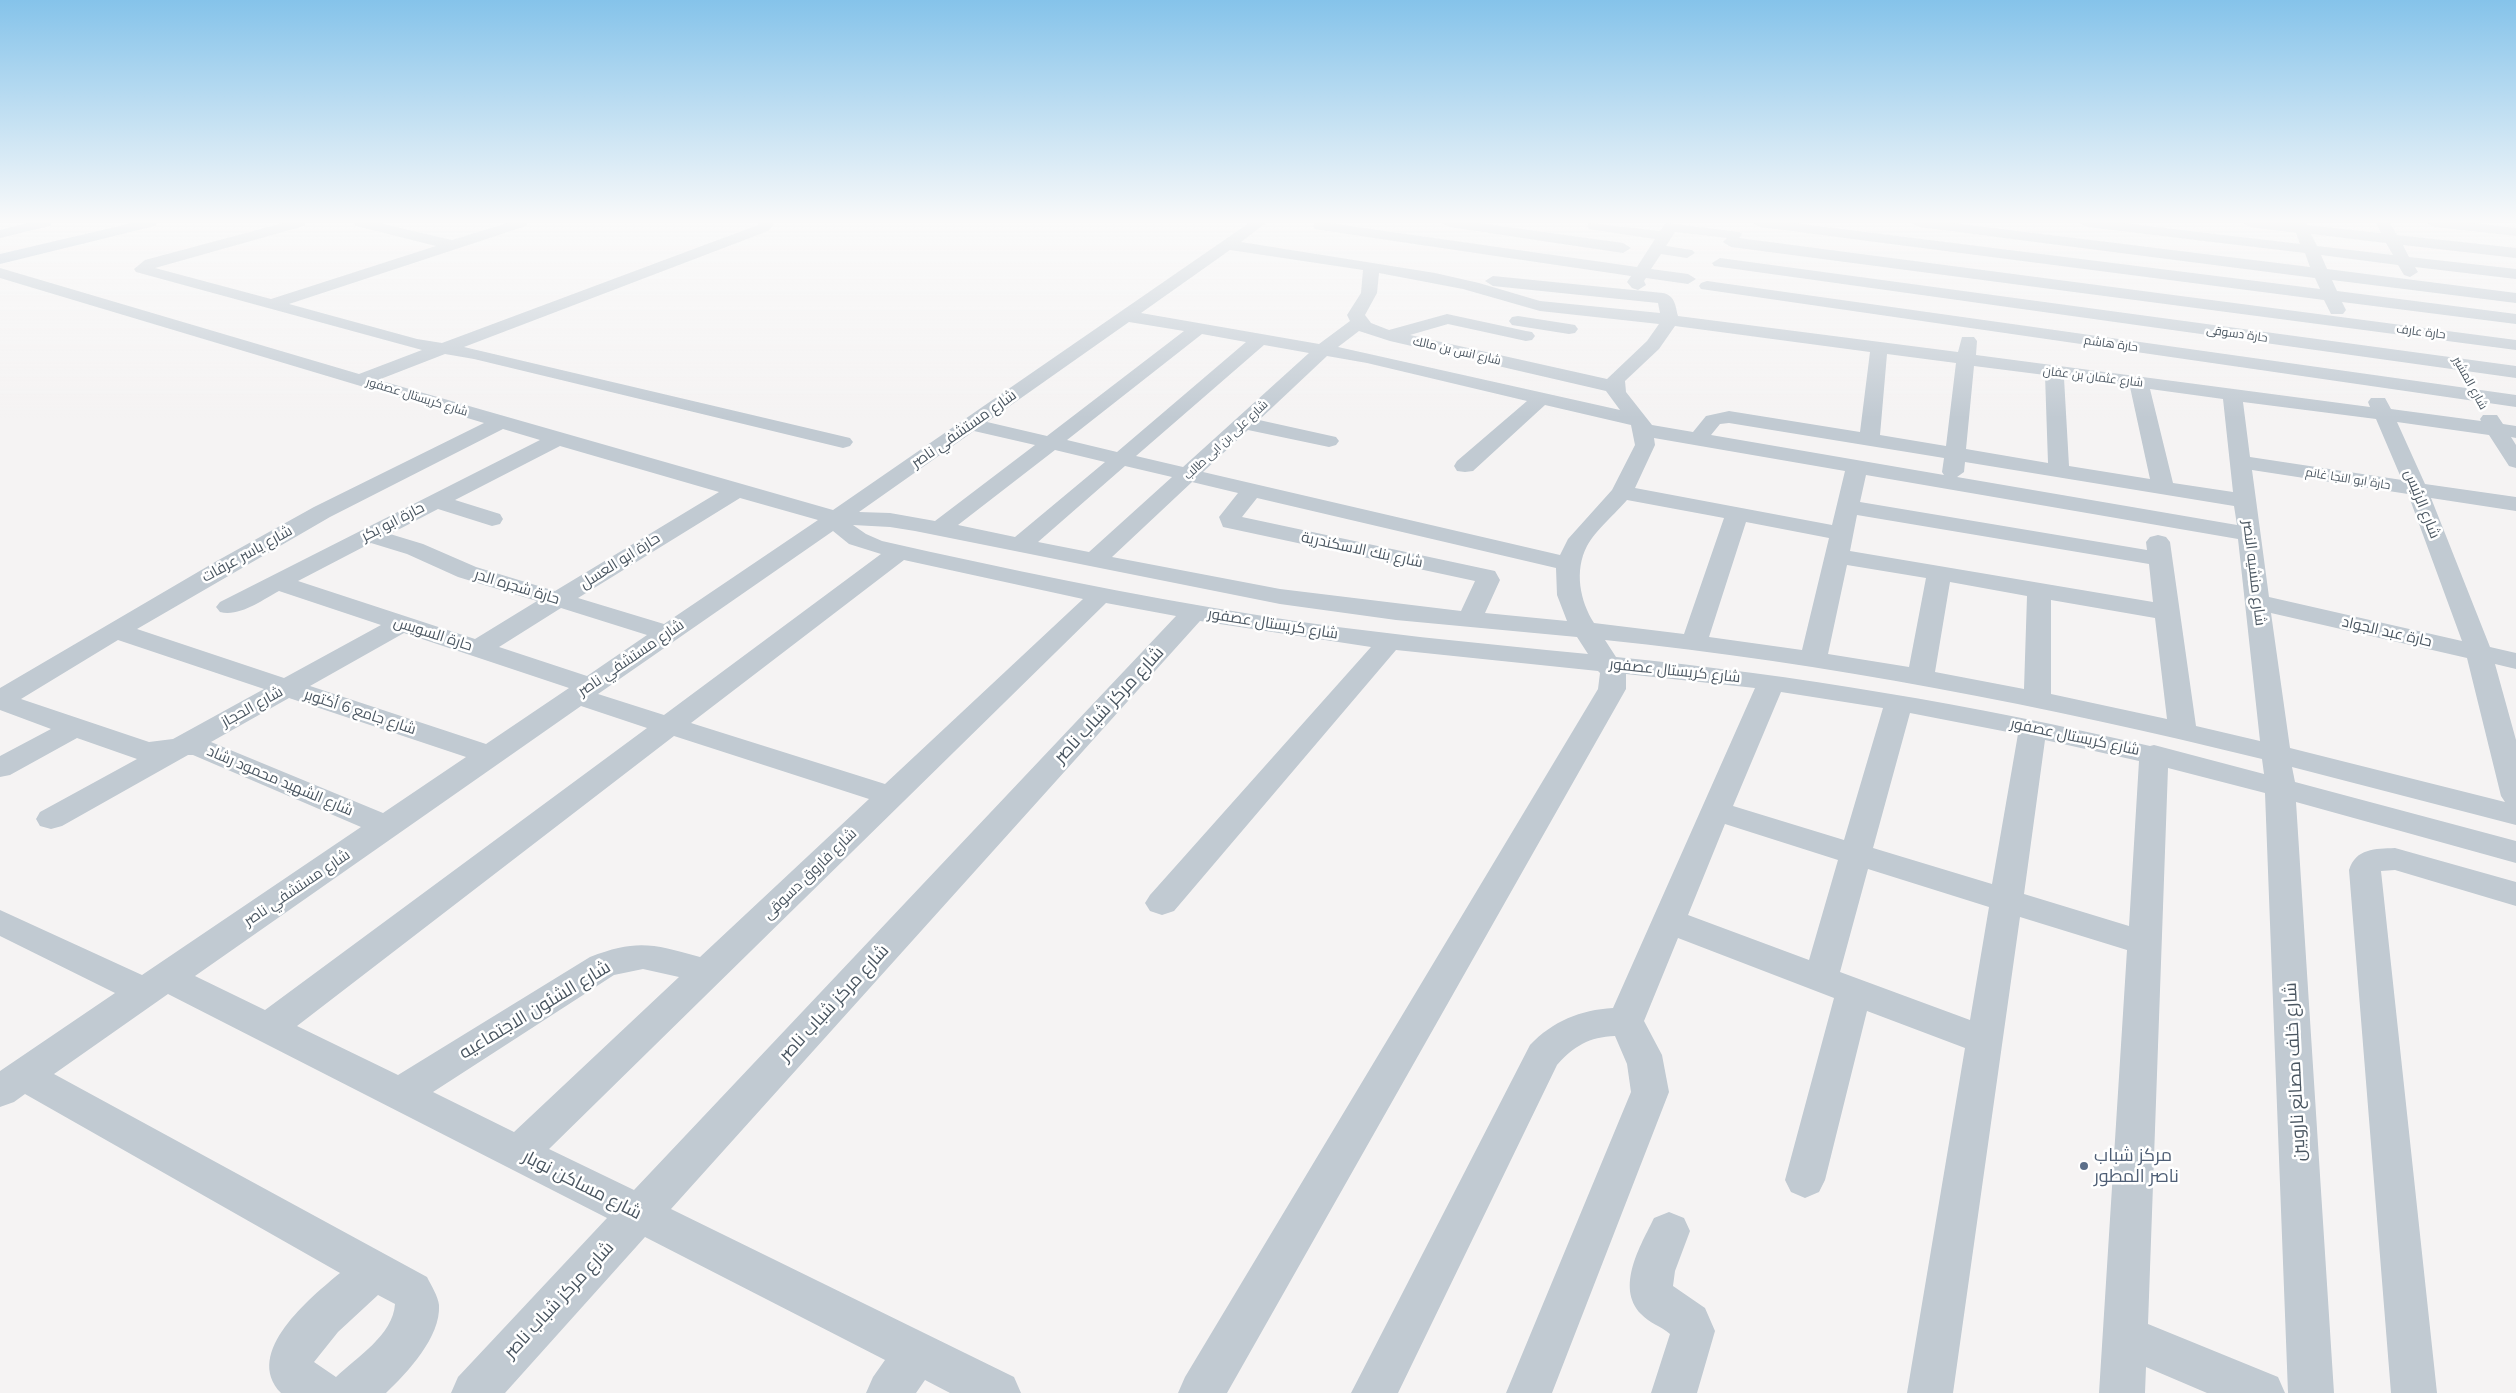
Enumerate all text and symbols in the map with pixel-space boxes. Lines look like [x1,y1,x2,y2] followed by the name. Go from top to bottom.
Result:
[2395,322,2447,342] street label: حارة عارف
[2205,323,2269,345] street label: حارة دسوقى
[2083,333,2139,355] street label: حارة هاشم
[1412,334,1502,368] street label: شارع انس بن مالك
[2450,354,2490,412] street label: شارع المشير
[2042,364,2144,390] street label: شارع عثمان بن عفان
[365,375,469,419] street label: شارع كريستال عصفور
[908,386,1020,472] street label: شارع مستشفي ناصر
[1181,397,1271,483] street label: شارع على بن ابى طالب
[2305,465,2391,493] street label: حارة ابو النجا غانم
[2400,467,2444,541] street label: شارع الرئيس
[358,498,428,546] street label: حارة ابو بكر
[2239,519,2269,627] street label: شارع منشيه النصر
[199,522,295,586] street label: شارع ياسر عرفات
[1300,528,1424,572] street label: شارع بنك الاسكندرية
[577,529,663,593] street label: حارة ابو العسل
[472,566,562,608] street label: حارة شجره الدر
[1207,605,1339,643] street label: شارع كريستال عصفور
[391,613,475,655] street label: حارة السويس
[2340,613,2434,651] street label: حارة عبد الجواد
[574,616,688,700] street label: شارع مستشفي ناصر
[1049,642,1169,768] street label: شارع مركز شباب ناصر
[1609,655,1741,687] street label: شارع كريستال عصفور
[218,683,286,731] street label: شارع الحجاز
[302,685,418,739] street label: شارع جامع 6 أكتوبر
[2009,715,2141,759] street label: شارع كريستال عصفور
[204,742,356,820] street label: شارع الشهيد محمود رشاد
[759,825,861,923] street label: شارع فاروق دسوقى
[240,846,354,930] street label: شارع مستشفي ناصر
[774,940,894,1066] street label: شارع مركز شباب ناصر
[455,956,615,1064] street label: شارع الشئون الاجتماعيه
[2280,982,2310,1162] street label: شارع خلف مصانع ناروبين
[2094,1145,2179,1188] place label: مركز شباب ناصر المطور
[519,1146,645,1224] street label: شارع مساكن نوبار
[2078,1160,2090,1172] marker: مركز شباب ناصر المطور
[499,1237,619,1363] street label: شارع مركز شباب ناصر

